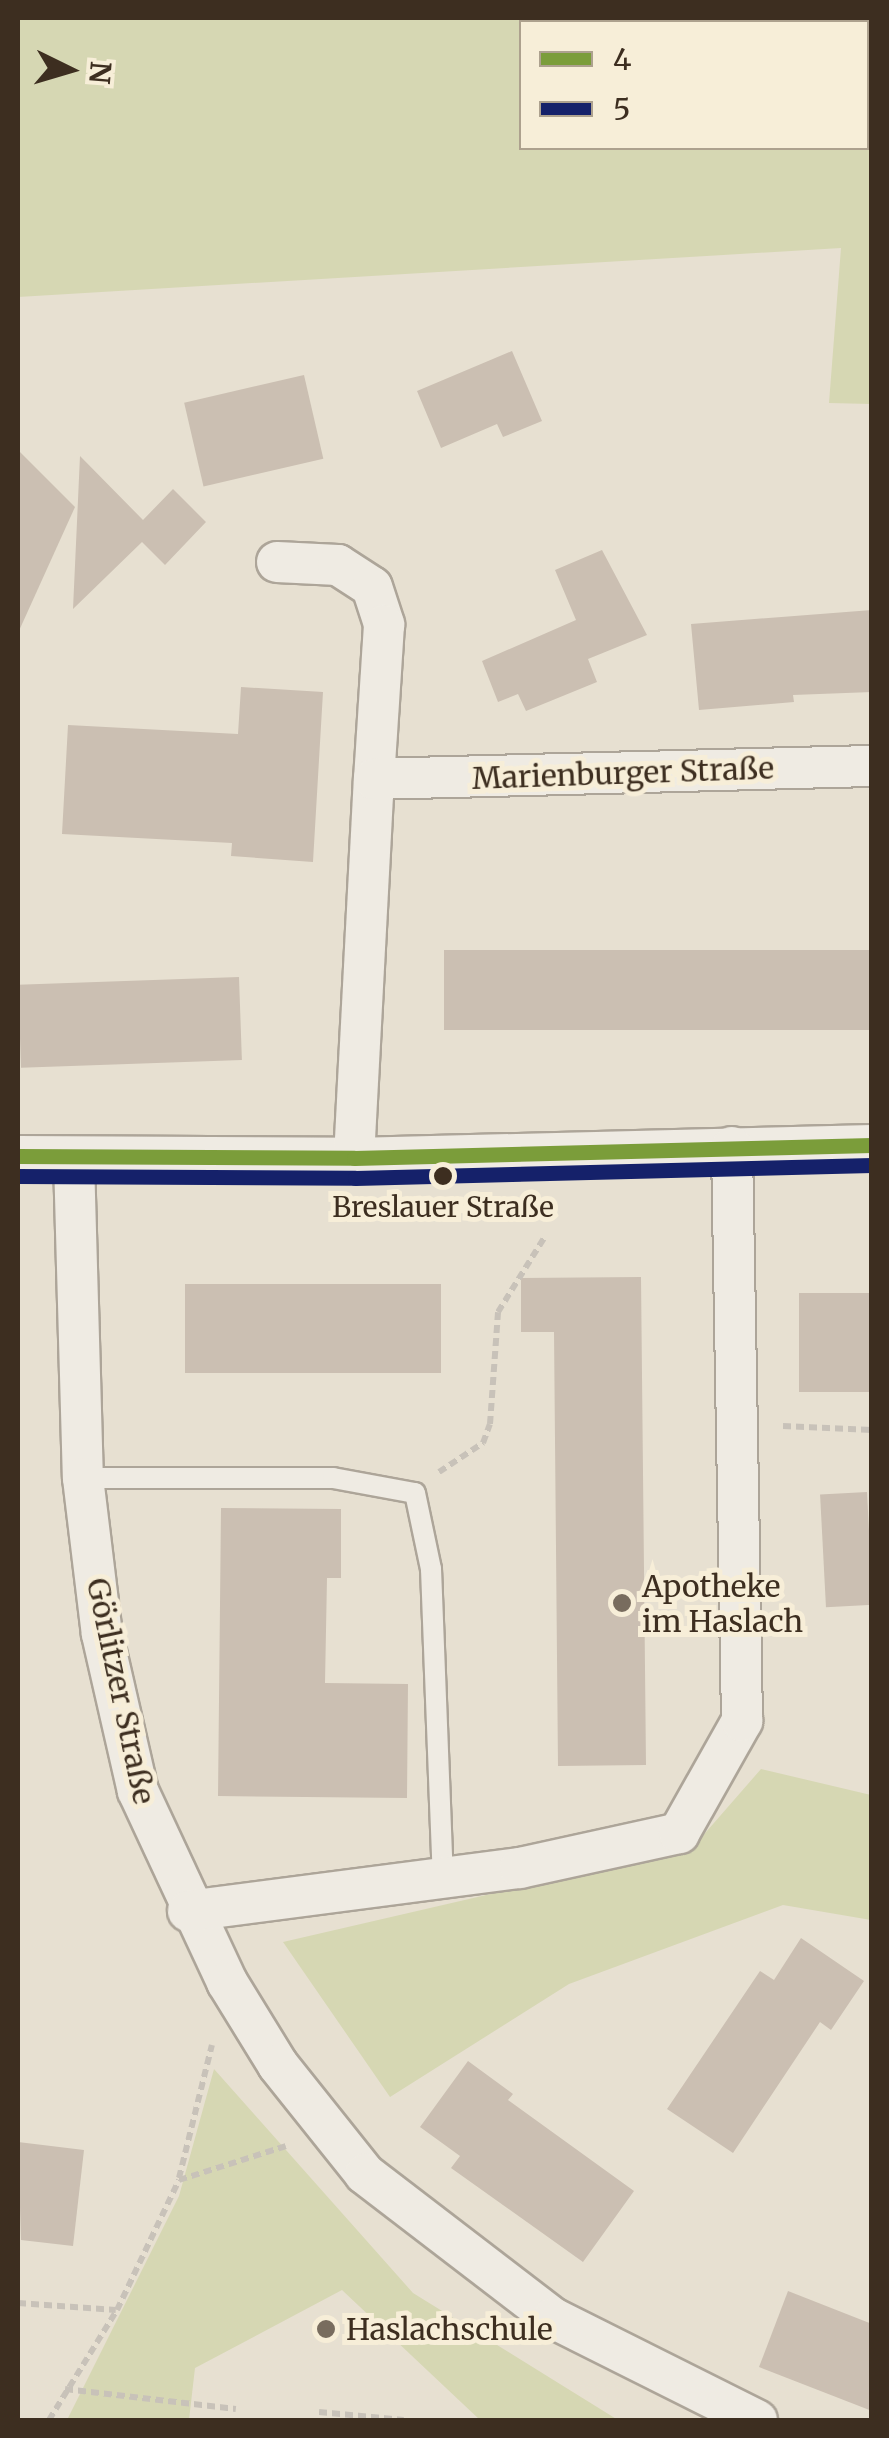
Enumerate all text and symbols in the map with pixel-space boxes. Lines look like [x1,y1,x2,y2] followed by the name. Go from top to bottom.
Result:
[20,20,120,120] north arrow
[519,20,869,150] legend
[613,40,631,78] text: 4
[81,60,119,85] text: N
[613,90,631,128] text: 5
[471,750,775,796] street label: Marienburger Straße
[433,1166,453,1186] marker: Breslauer Straße
[332,1190,554,1224] place label: Breslauer Straße
[642,1568,803,1638] place label: Apotheke im Haslach
[80,1575,162,1807] street label: Görlitzer Straße
[611,1592,633,1614] marker: Apotheke im Haslach
[346,2311,553,2347] place label: Haslachschule
[315,2318,337,2340] marker: Haslachschule

